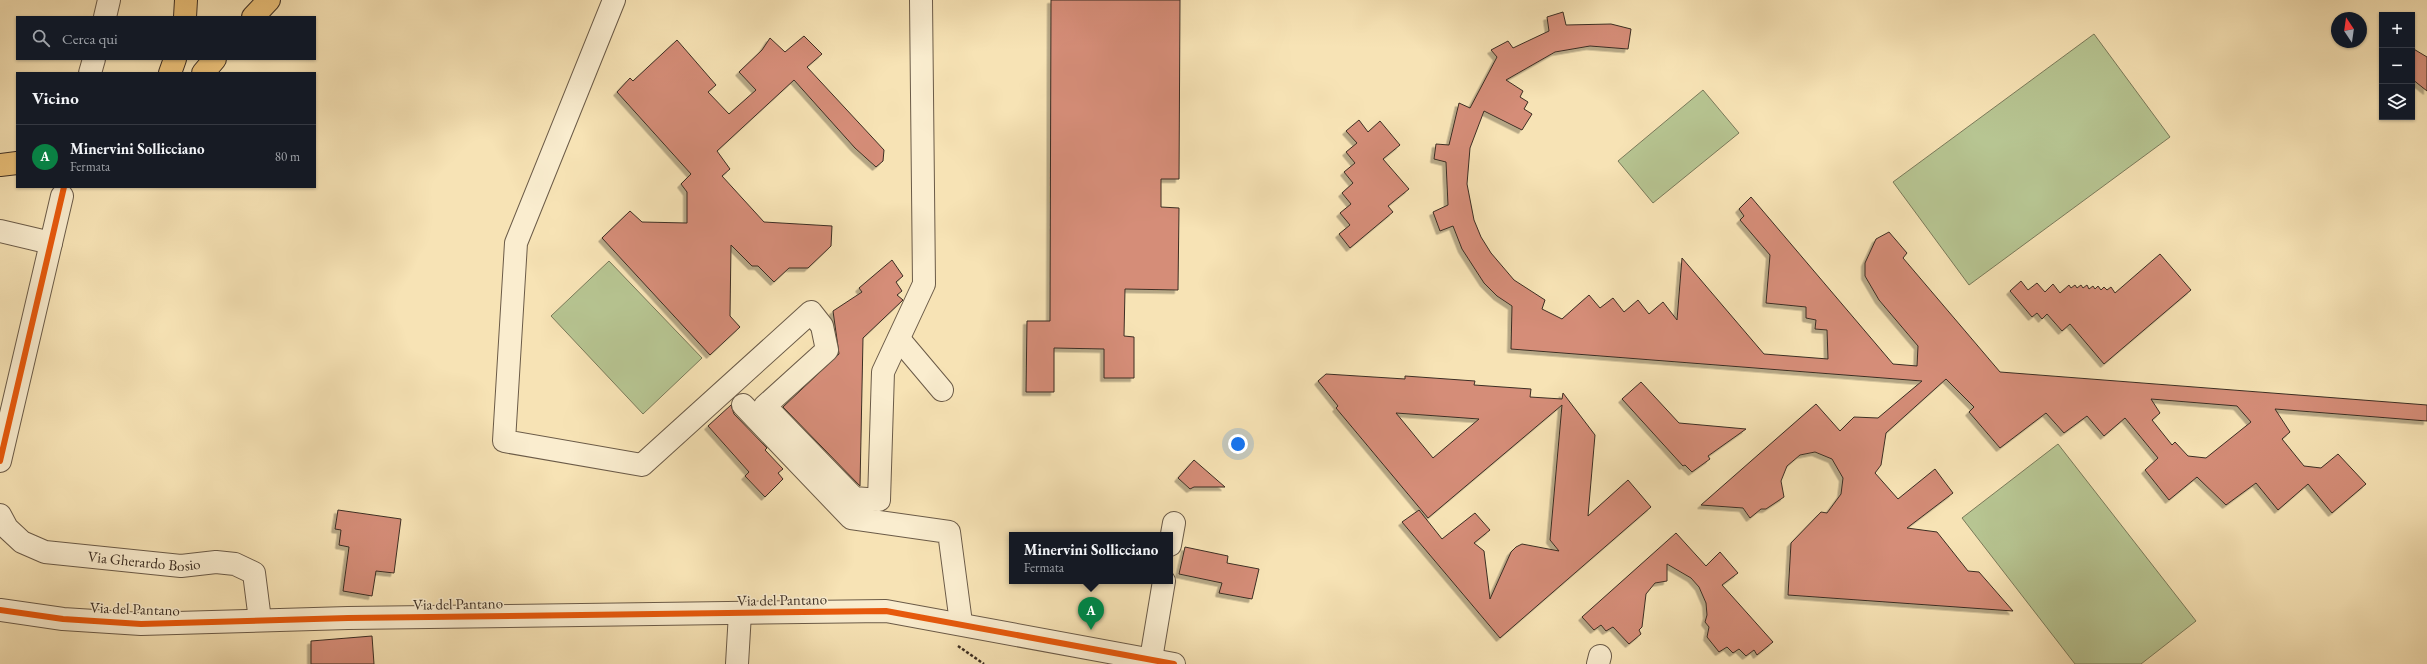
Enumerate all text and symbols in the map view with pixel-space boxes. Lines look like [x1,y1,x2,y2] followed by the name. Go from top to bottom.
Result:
[2331,12,2367,48] north arrow
[2379,12,2415,120] map controls
[2379,12,2415,48] button: +
[16,16,316,60] search box
[30,27,52,49] icon: search
[62,29,118,48] text: Cerca qui
[2379,48,2415,84] button: −
[2379,84,2415,120] button: layers
[32,87,79,109] text: Vicino
[70,139,204,158] text: Minervini Sollicciano
[40,148,50,165] text: A
[275,148,300,165] text: 80 m
[70,158,110,175] text: Fermata
[1228,434,1248,454] your location
[1009,532,1173,584] popup
[1024,540,1158,559] text: Minervini Sollicciano
[87,546,201,575] street label: Via Gherardo Bosio
[1024,559,1064,576] text: Fermata
[737,589,827,610] street label: Via del Pantano
[413,593,503,614] street label: Via del Pantano
[90,597,180,620] street label: Via del Pantano
[1078,597,1104,630] pin: A

